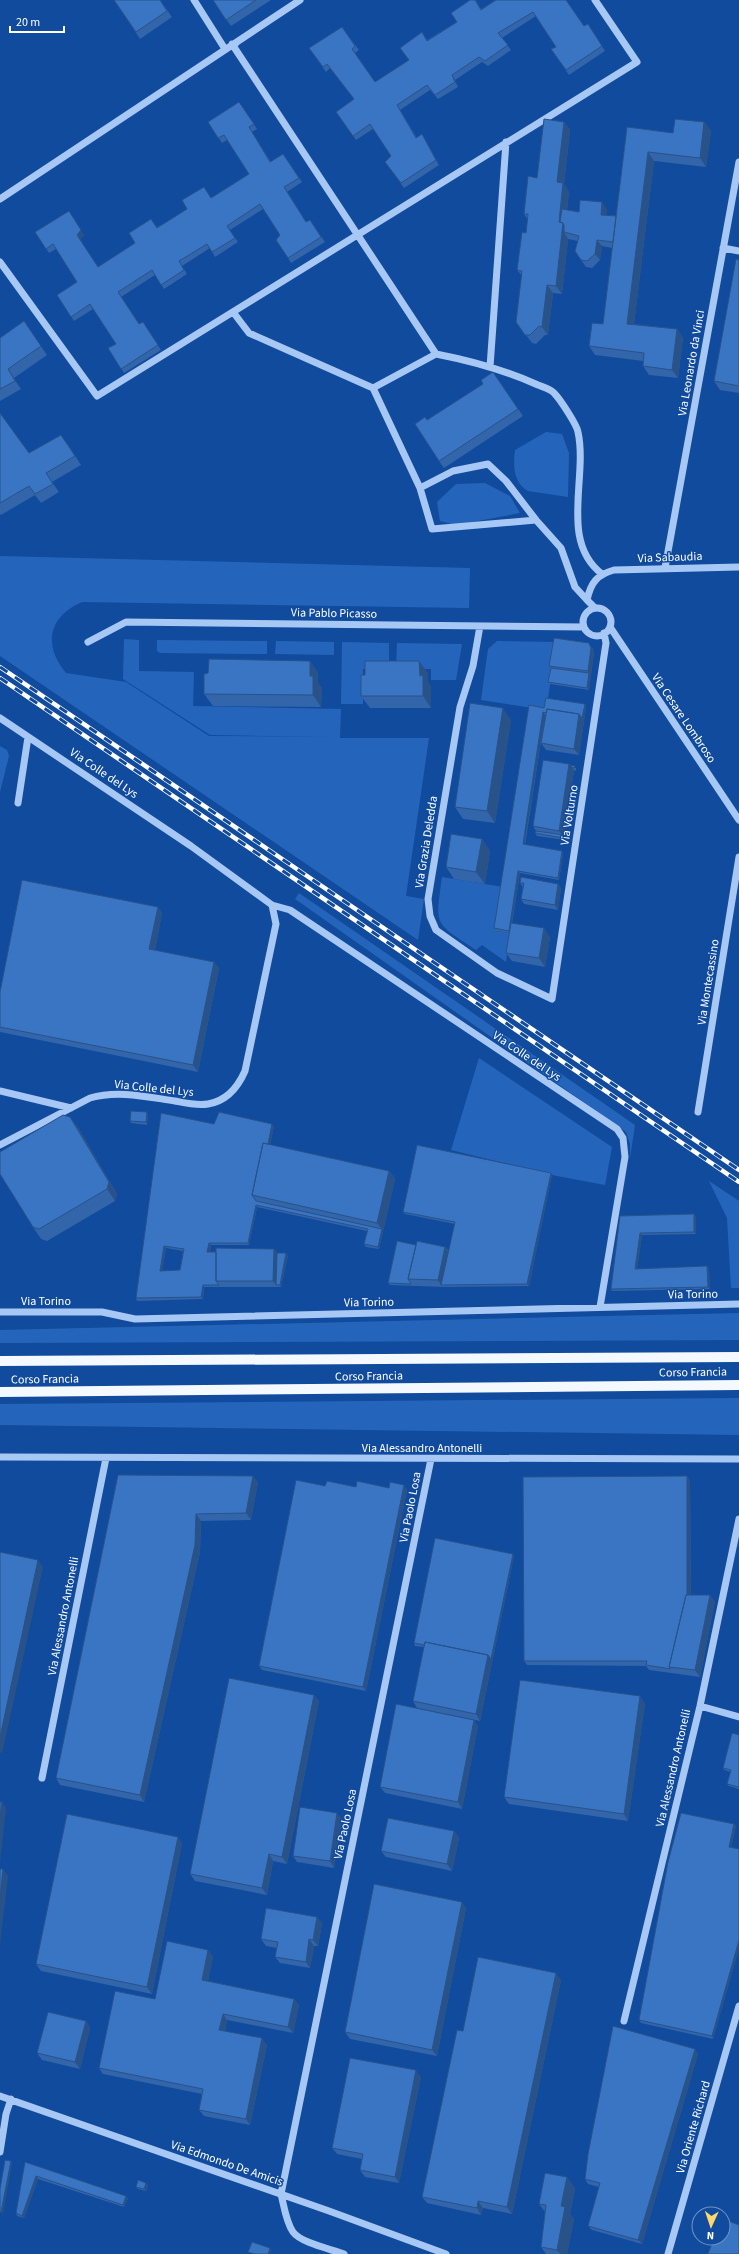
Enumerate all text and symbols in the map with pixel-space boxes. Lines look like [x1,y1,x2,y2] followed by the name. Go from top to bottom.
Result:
[10,8,64,34] scale bar
[16,14,40,31] text: 20 m
[674,309,709,417] street label: Via Leonardo da Vinci
[637,548,703,567] street label: Via Sabaudia
[291,604,377,623] street label: Via Pablo Picasso
[647,670,720,766] street label: Via Cesare Lombroso
[66,744,141,803] street label: Via Colle del Lys
[556,784,583,847] street label: Via Volturno
[411,795,442,889] street label: Via Grazia Deledda
[693,938,724,1026] street label: Via Montecassino
[489,1027,564,1086] street label: Via Colle del Lys
[114,1076,194,1101] street label: Via Colle del Lys
[668,1286,718,1303] street label: Via Torino
[21,1293,71,1310] street label: Via Torino
[344,1294,394,1311] street label: Via Torino
[659,1363,727,1382] street label: Corso Francia
[335,1367,403,1386] street label: Corso Francia
[11,1370,79,1389] street label: Corso Francia
[362,1440,482,1457] street label: Via Alessandro Antonelli
[395,1470,426,1544] street label: Via Paolo Losa
[44,1555,83,1677] street label: Via Alessandro Antonelli
[652,1707,695,1829] street label: Via Alessandro Antonelli
[330,1787,361,1861] street label: Via Paolo Losa
[672,2079,715,2176] street label: Via Oriente Richard
[168,2136,285,2191] street label: Via Edmondo De Amicis
[691,2206,731,2246] north arrow
[706,2228,715,2243] text: N

